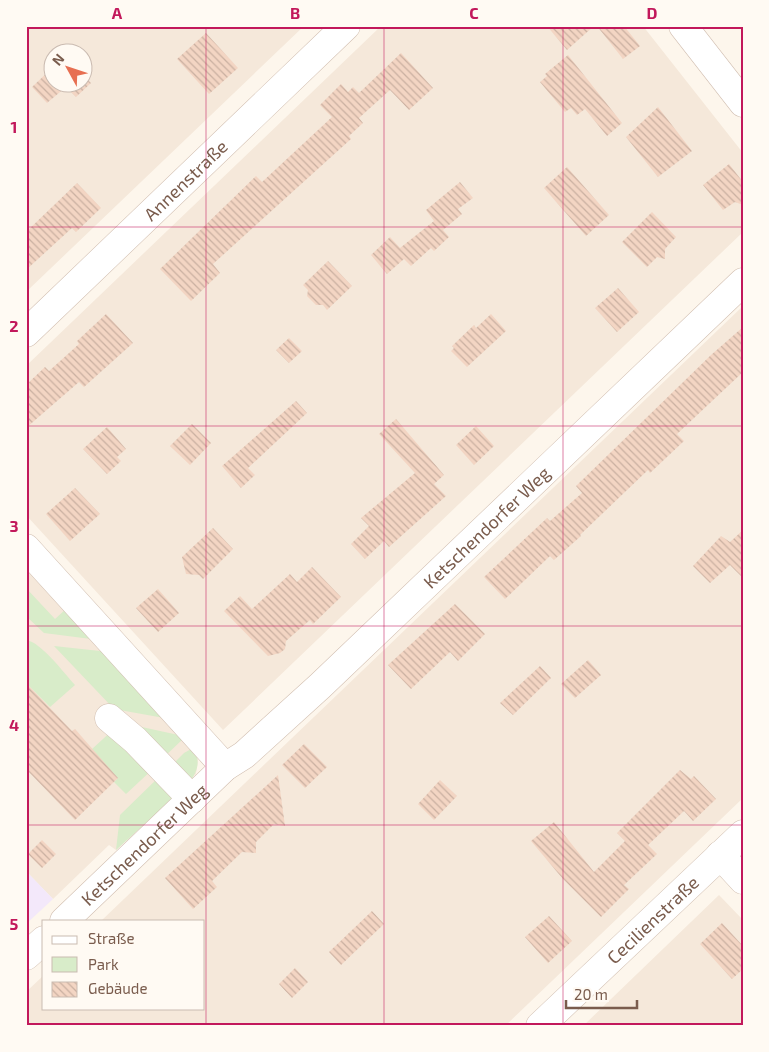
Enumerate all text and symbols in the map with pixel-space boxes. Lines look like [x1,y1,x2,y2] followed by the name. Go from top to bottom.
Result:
[112,3,123,22] text: A
[290,3,300,22] text: B
[469,3,479,22] text: C
[647,3,658,22] text: D
[42,42,92,92] north arrow
[48,50,67,69] text: N
[11,117,17,136] text: 1
[139,135,232,225] street label: Annenstraße
[9,316,19,335] text: 2
[418,462,554,593] street label: Ketschendorfer Weg
[9,516,19,535] text: 3
[9,715,19,734] text: 4
[76,779,212,910] street label: Ketschendorfer Weg
[602,871,703,968] street label: Cecilienstraße
[10,914,19,933] text: 5
[42,920,205,1010] legend
[88,929,134,947] text: Straße
[88,955,119,973] text: Park
[566,977,638,1009] scale bar
[88,979,147,997] text: Gebäude
[574,985,608,1003] text: 20 m

